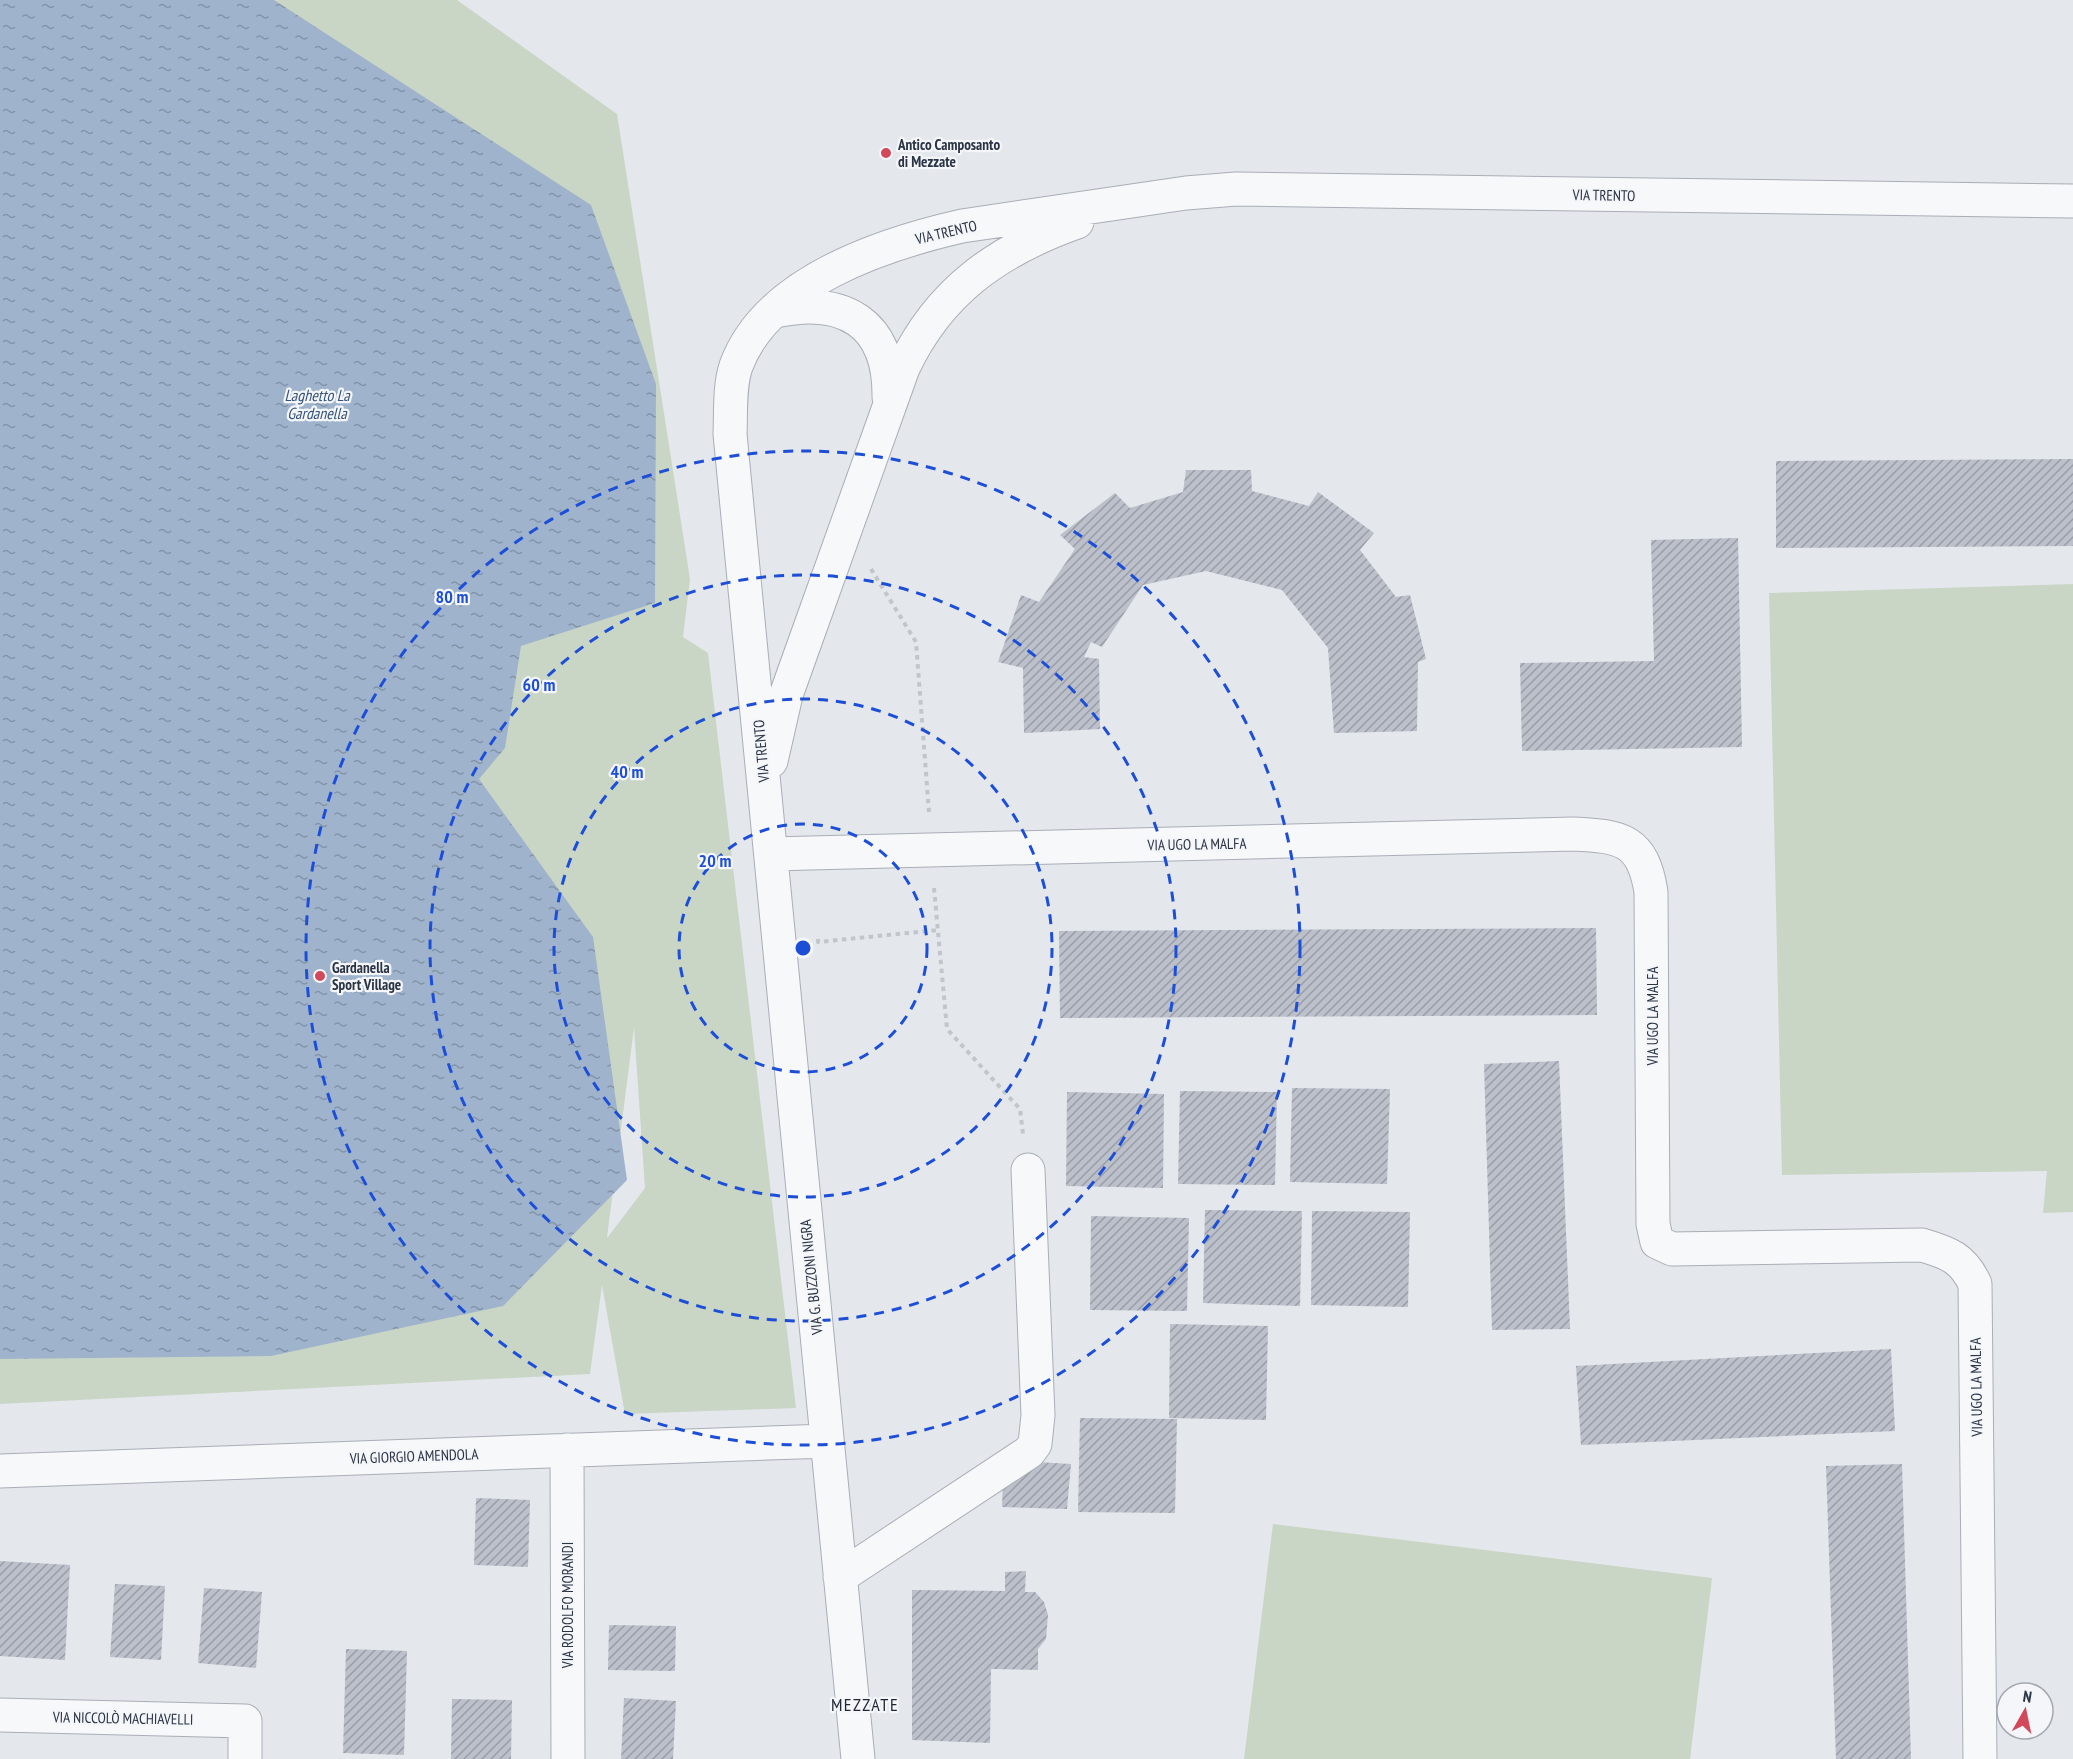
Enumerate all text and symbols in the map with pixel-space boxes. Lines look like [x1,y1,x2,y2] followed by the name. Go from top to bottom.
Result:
[897,135,1000,171] place label: Antico Camposanto di Mezzate
[879,146,893,160] marker: Antico Camposanto di Mezzate
[1572,185,1635,205] street label: VIA TRENTO
[912,216,979,249] street label: VIA TRENTO
[284,385,351,423] water label: Laghetto La Gardanella
[436,585,468,608] text: 80 m
[523,673,555,696] text: 60 m
[749,719,773,784] street label: VIA TRENTO
[611,760,643,783] text: 40 m
[1146,834,1248,854] street label: VIA UGO LA MALFA
[699,849,731,872] text: 20 m
[793,938,813,958] centre of rings
[332,958,401,994] place label: Gardanella Sport Village
[1643,966,1662,1067] street label: VIA UGO LA MALFA
[313,969,327,983] marker: Gardanella Sport Village
[795,1218,827,1337] street label: VIA G. BUZZONI NIGRA
[1966,1336,1986,1438] street label: VIA UGO LA MALFA
[348,1444,480,1468] street label: VIA GIORGIO AMENDOLA
[558,1542,577,1669] street label: VIA RODOLFO MORANDI
[1995,1681,2055,1741] north arrow
[2022,1686,2033,1707] text: N
[831,1693,899,1716] district label: MEZZATE
[52,1707,193,1729] street label: VIA NICCOLÒ MACHIAVELLI

